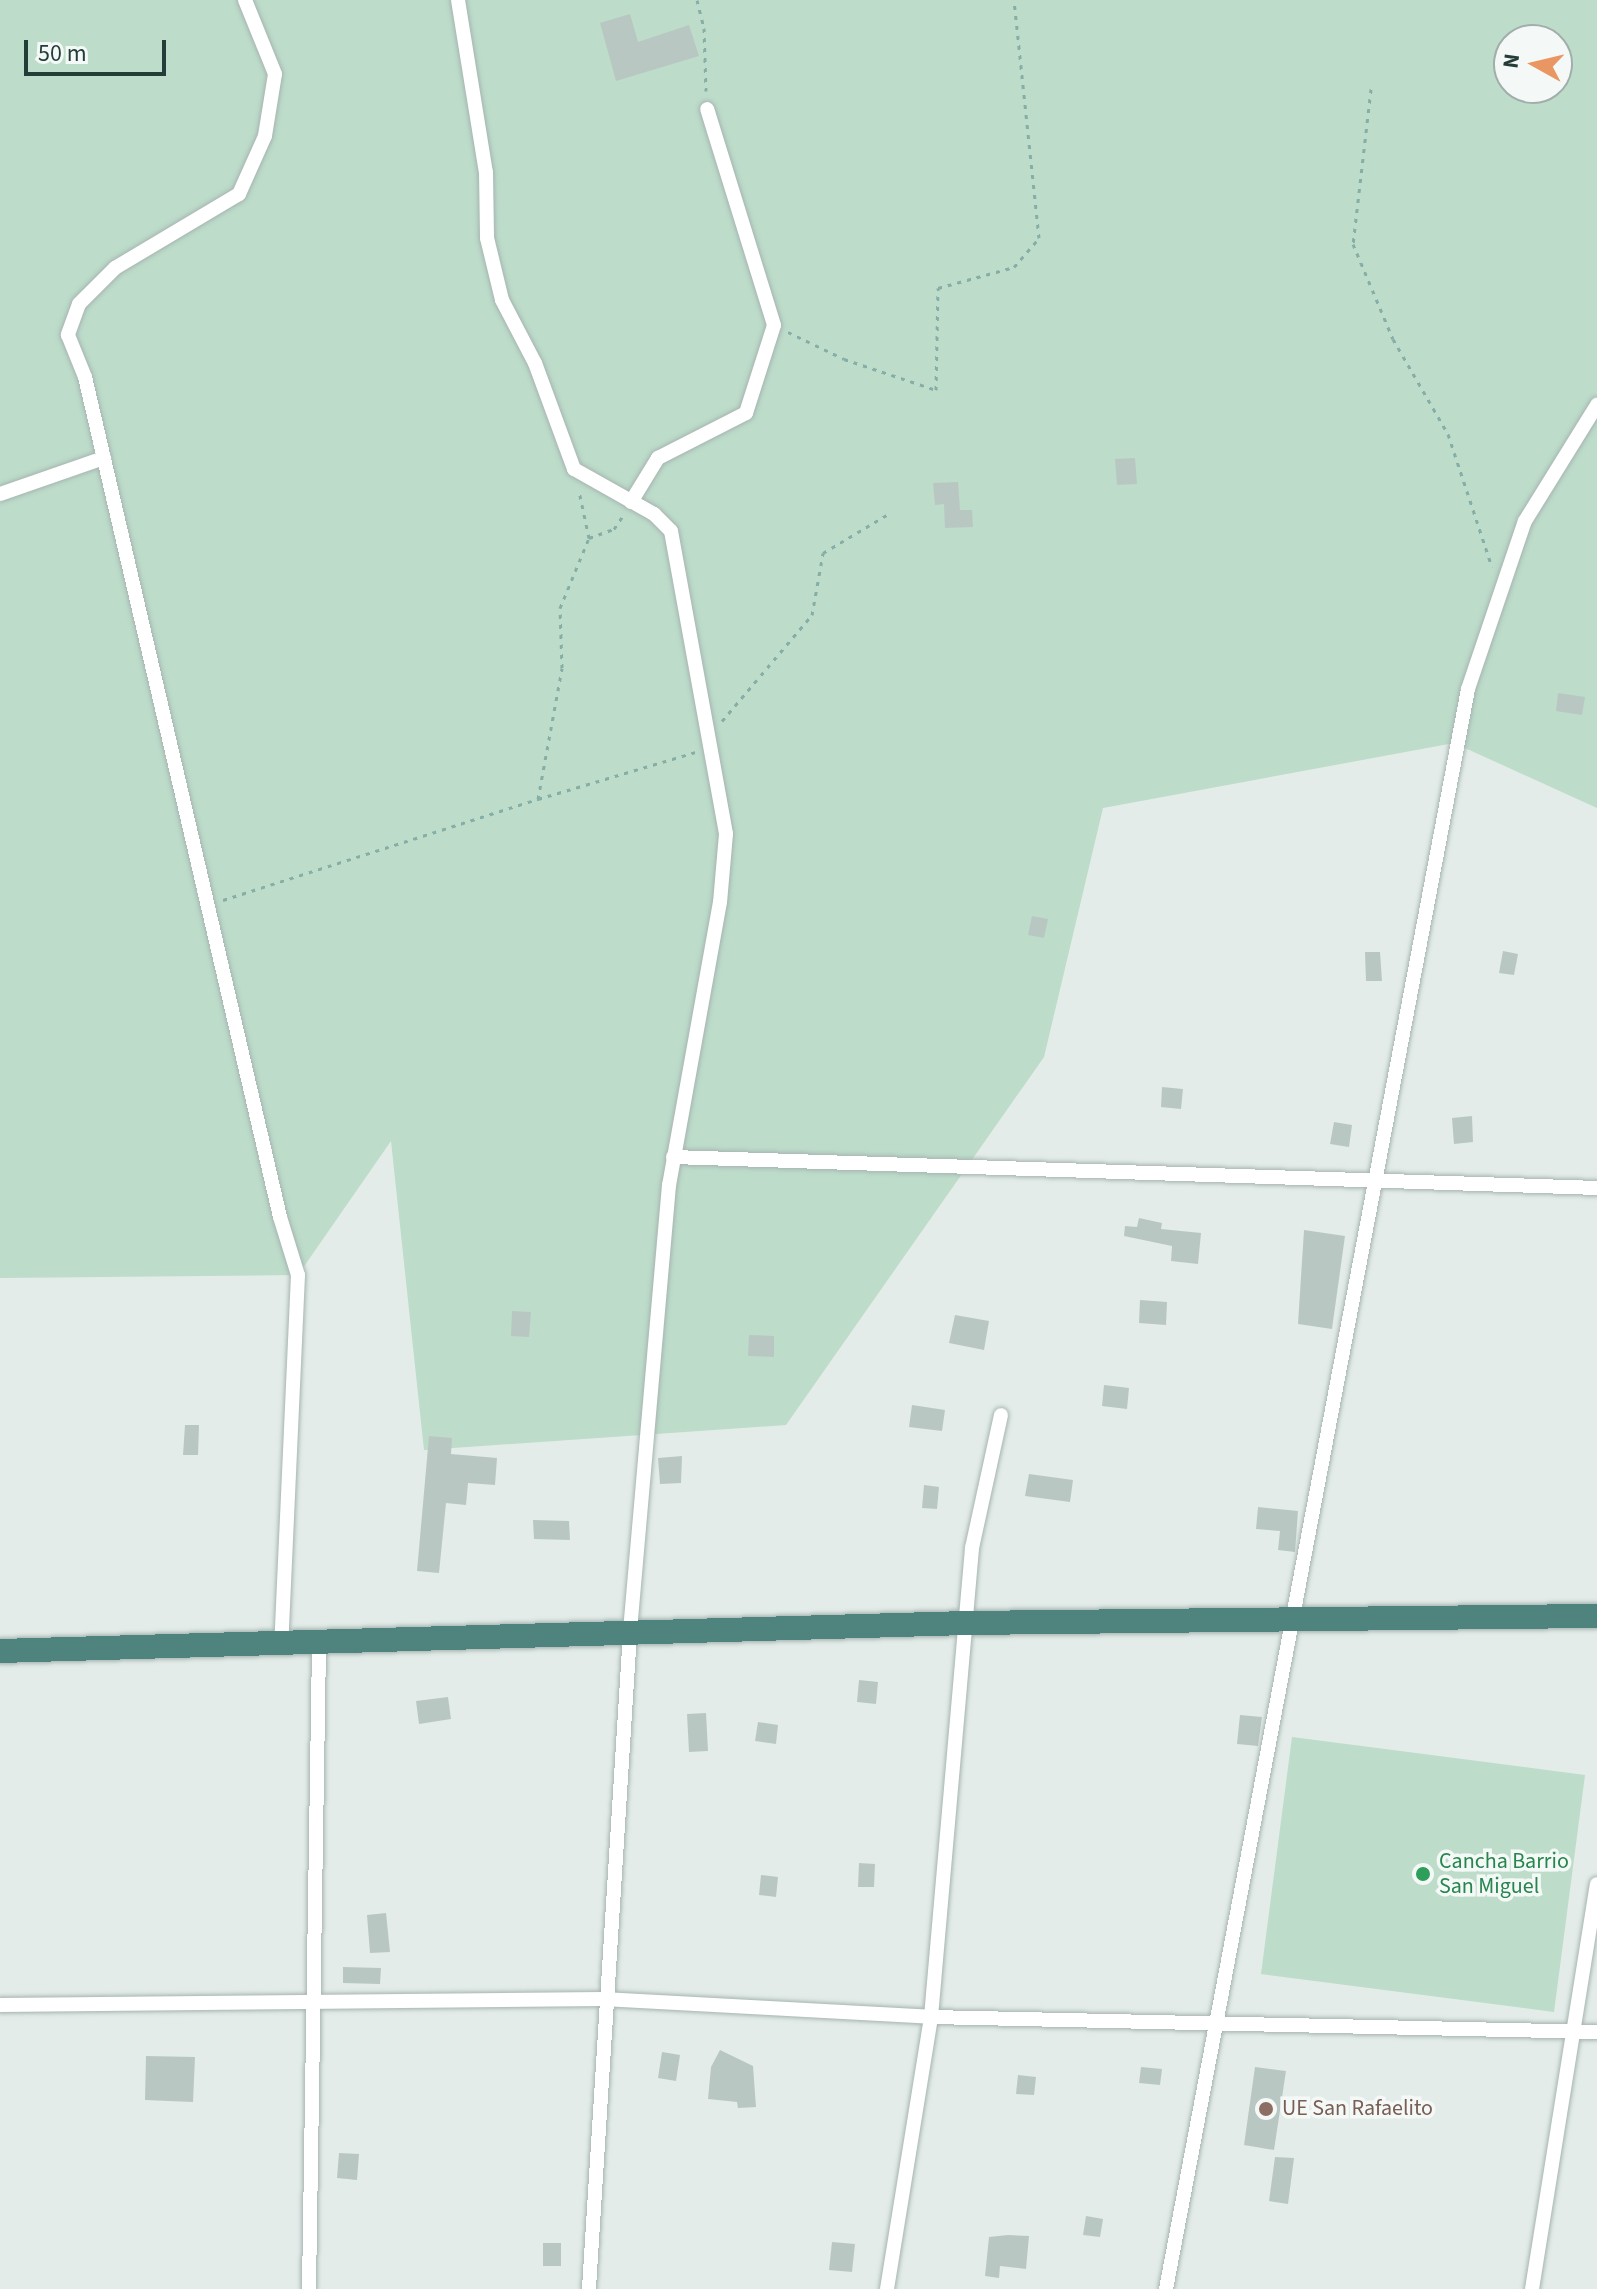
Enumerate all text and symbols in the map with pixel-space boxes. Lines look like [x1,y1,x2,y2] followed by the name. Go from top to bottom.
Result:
[28,24,170,74] scale bar
[1493,24,1573,104] north arrow
[38,36,87,71] text: 50 m
[1494,51,1528,70] text: N
[1439,1848,1569,1900] place label: Cancha Barrio San Miguel
[1414,1865,1432,1883] marker: Cancha Barrio San Miguel
[1282,2096,1433,2122] place label: UE San Rafaelito
[1257,2100,1275,2118] marker: UE San Rafaelito

